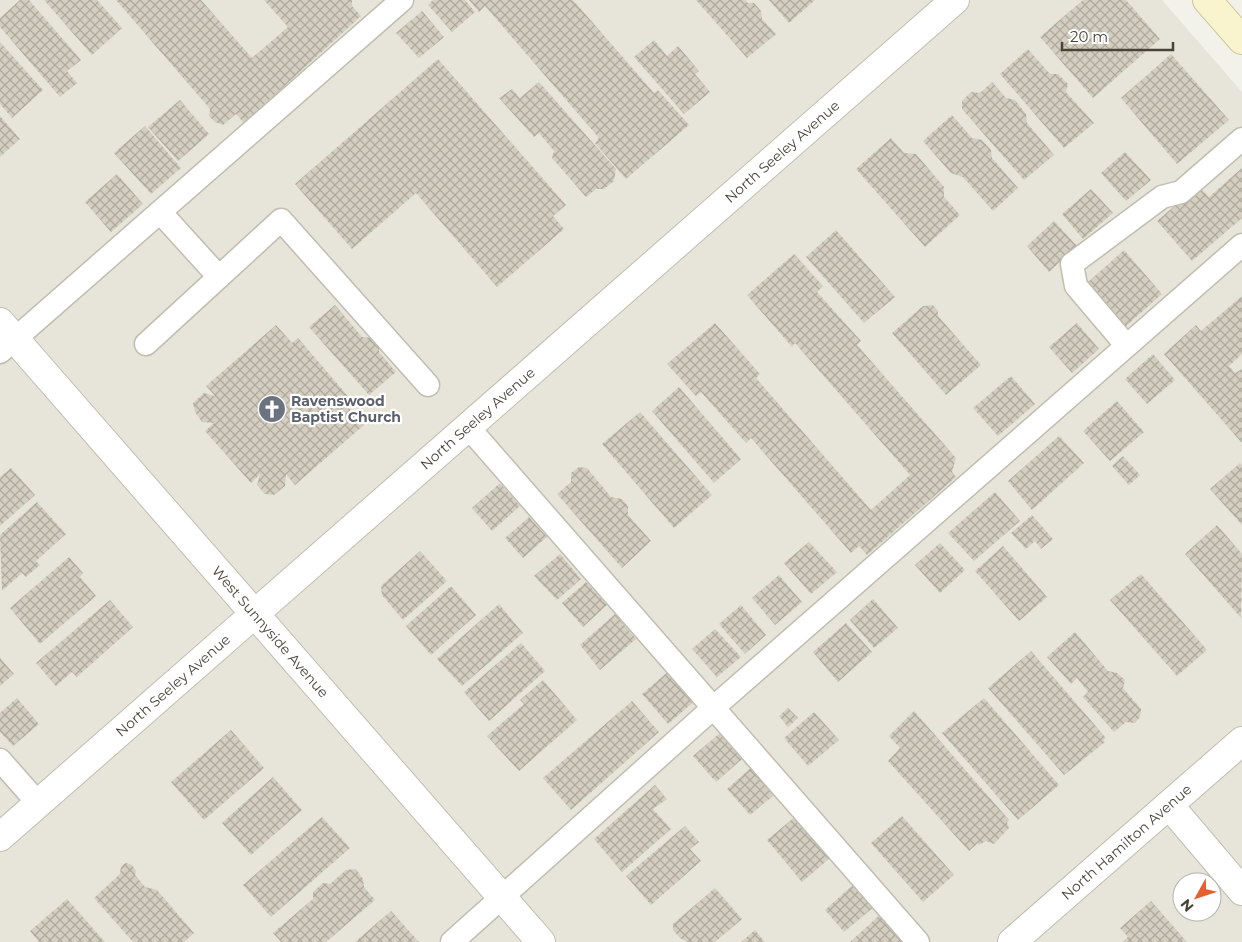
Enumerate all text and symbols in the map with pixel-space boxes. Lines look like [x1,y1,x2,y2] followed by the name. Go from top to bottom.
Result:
[1062,20,1173,52] scale bar
[1070,27,1108,46] text: 20 m
[721,96,843,207] street label: North Seeley Avenue
[416,363,539,474] street label: North Seeley Avenue
[291,392,401,426] place label: Ravenswood Baptist Church
[257,394,287,424] church icon: Ravenswood Baptist Church
[208,562,333,701] street label: West Sunnyside Avenue
[112,630,234,741] street label: North Seeley Avenue
[1058,780,1195,904] street label: North Hamilton Avenue
[1172,872,1222,922] north arrow
[1177,895,1198,915] text: N

